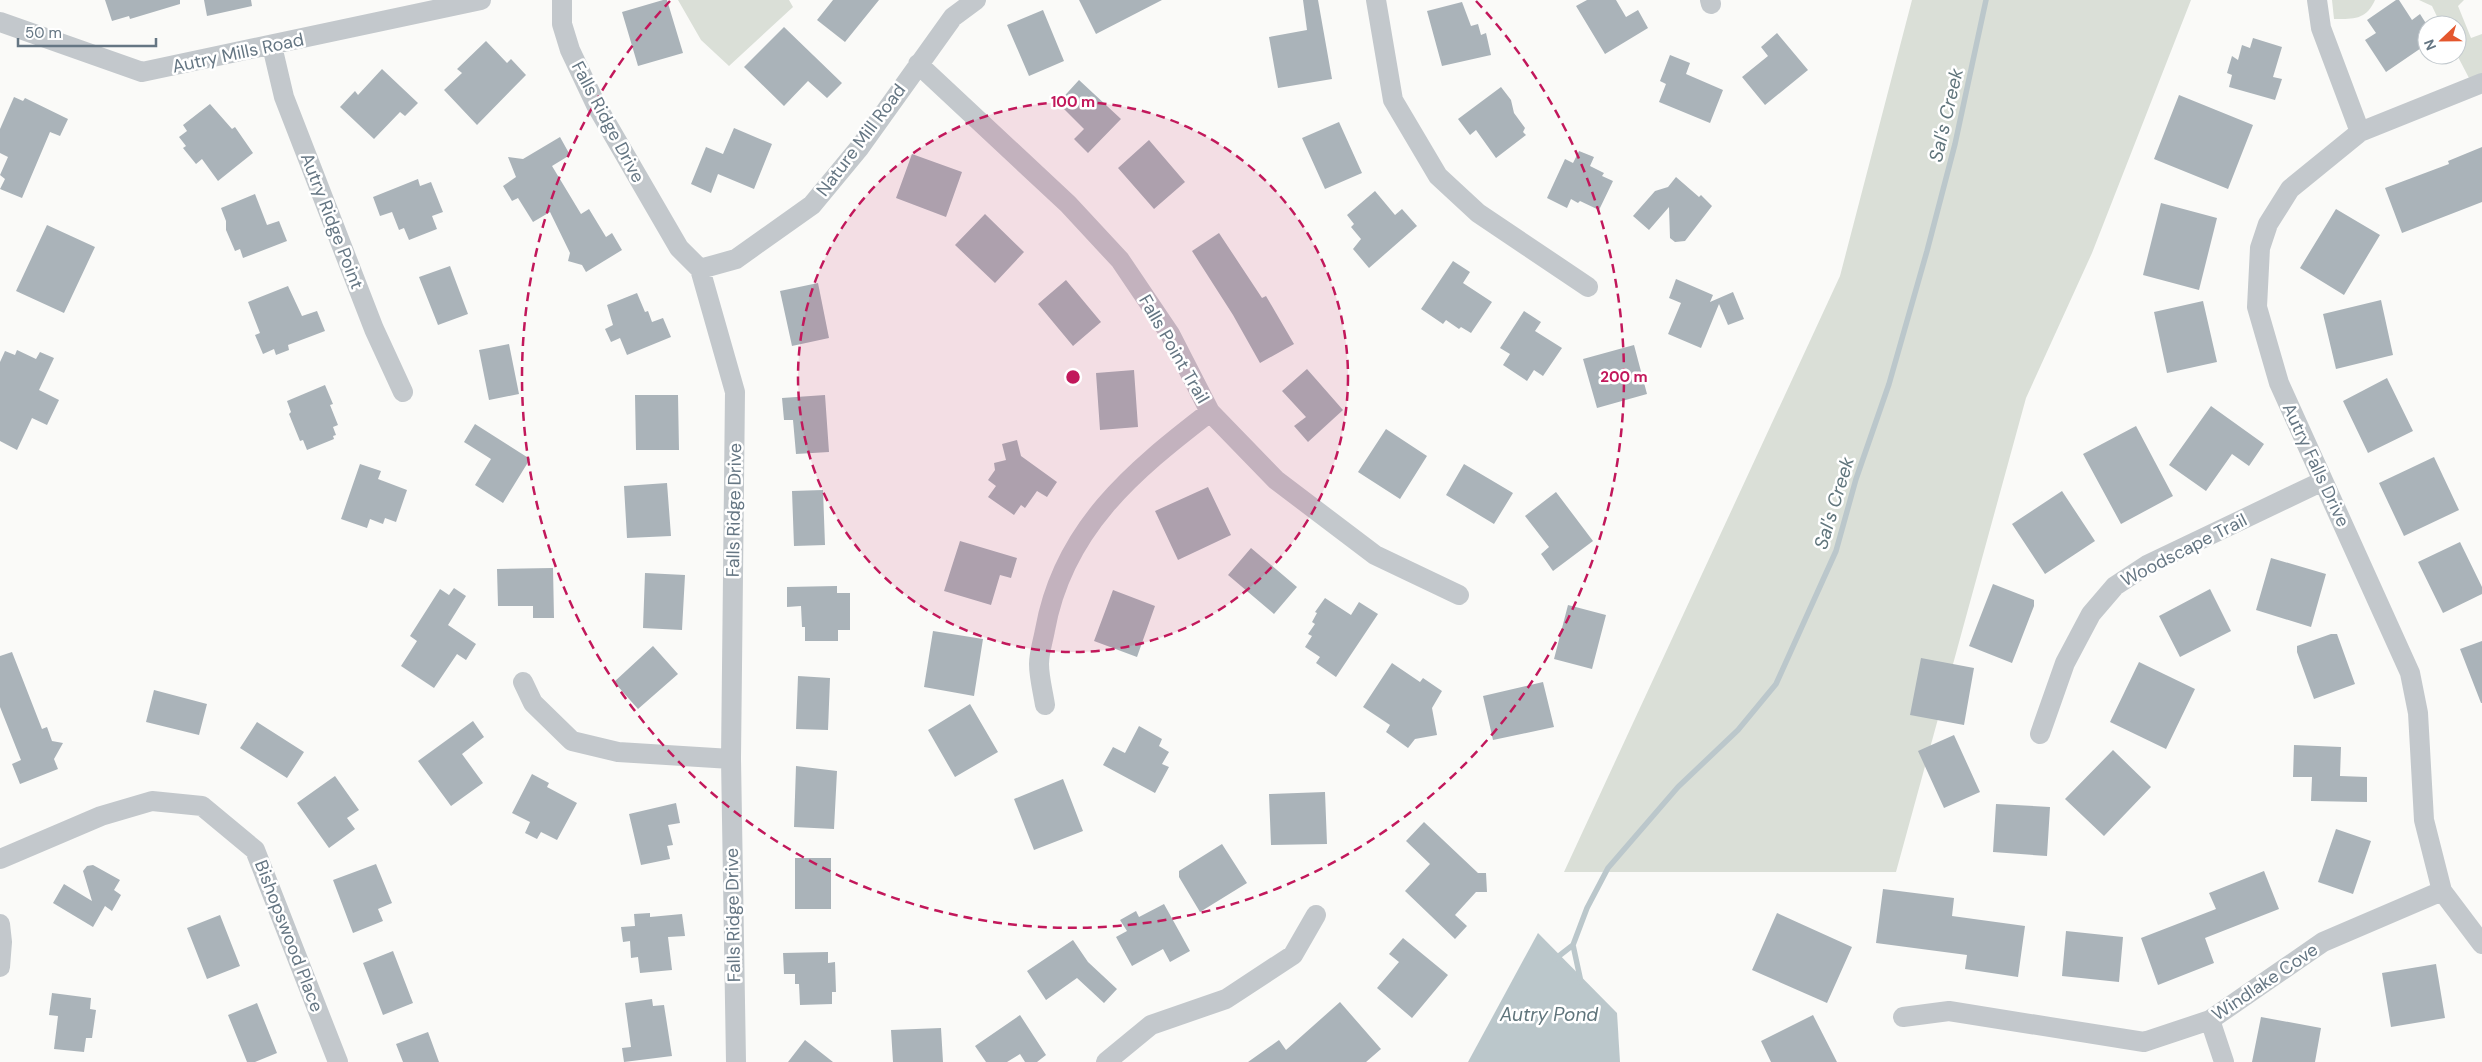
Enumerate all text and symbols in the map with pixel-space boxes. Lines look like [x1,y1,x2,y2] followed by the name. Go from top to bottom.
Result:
[18,15,155,47] scale bar
[2417,15,2467,65] north arrow
[25,23,62,43] text: 50 m
[170,27,306,79] street label: Autry Mills Road
[2420,37,2440,53] text: N
[566,57,650,187] street label: Falls Ridge Drive
[1923,65,1969,164] water label: Sal's Creek
[811,79,911,201] street label: Nature Mill Road
[1051,92,1095,112] text: 100 m
[295,150,369,292] street label: Autry Ridge Point
[1133,290,1215,408] street label: Falls Point Trail
[1600,367,1648,387] text: 200 m
[1064,368,1082,386] centre of rings
[2277,399,2355,531] street label: Autry Falls Drive
[721,443,747,577] street label: Falls Ridge Drive
[1808,453,1860,552] water label: Sal's Creek
[2117,508,2251,592] street label: Woodscape Trail
[720,848,746,982] street label: Falls Ridge Drive
[249,857,329,1015] street label: Bishopswood Place
[2207,938,2323,1026] street label: Windlake Cove
[1499,1002,1599,1027] water label: Autry Pond

